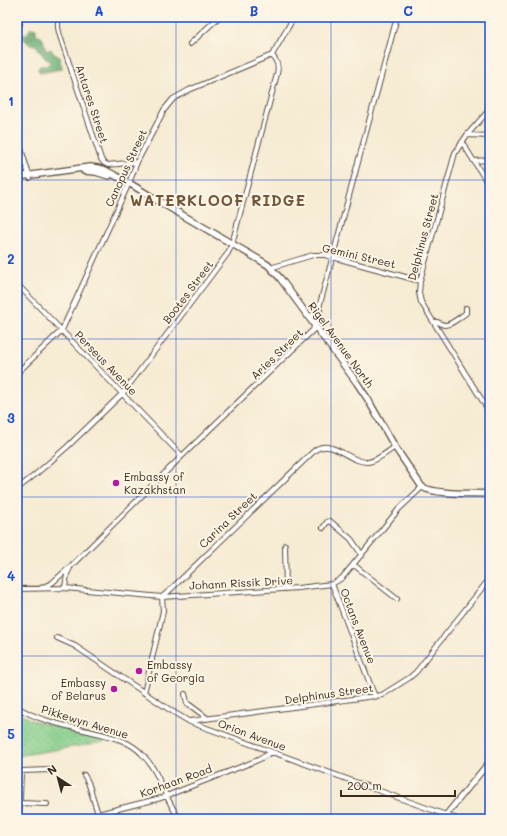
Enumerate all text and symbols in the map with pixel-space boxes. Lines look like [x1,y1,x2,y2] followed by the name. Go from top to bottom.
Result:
[94,2,104,19] text: A
[250,2,259,19] text: B
[403,2,413,19] text: C
[73,63,112,145] street label: Antares Street
[8,92,14,109] text: 1
[101,126,150,209] street label: Canopus Street
[130,190,306,210] district label: WATERKLOOF RIDGE
[404,192,441,282] street label: Delphinus Street
[321,240,398,271] street label: Gemini Street
[7,250,15,267] text: 2
[159,257,216,326] street label: Bootes Street
[305,299,378,391] street label: Rigel Avenue North
[247,325,306,382] street label: Aries Street
[72,327,141,398] street label: Perseus Avenue
[7,409,15,426] text: 3
[124,469,186,497] place label: Embassy of Kazakhstan
[111,478,121,488] marker: Embassy of Kazakhstan
[195,488,260,551] street label: Carina Street
[7,567,15,584] text: 4
[189,572,294,593] street label: Johann Rissik Drive
[337,586,380,666] street label: Octans Avenue
[147,657,205,685] place label: Embassy of Georgia
[134,666,144,676] marker: Embassy of Georgia
[52,675,106,703] place label: Embassy of Belarus
[284,680,374,707] street label: Delphinus Street
[109,684,119,694] marker: Embassy of Belarus
[40,701,131,742] street label: Pikkewyn Avenue
[216,715,289,754] street label: Orion Avenue
[7,725,15,742] text: 5
[38,758,78,798] north arrow
[44,761,60,778] text: N
[138,761,214,801] street label: Korhaan Road
[341,772,455,798] scale bar
[347,777,382,793] text: 200 m

